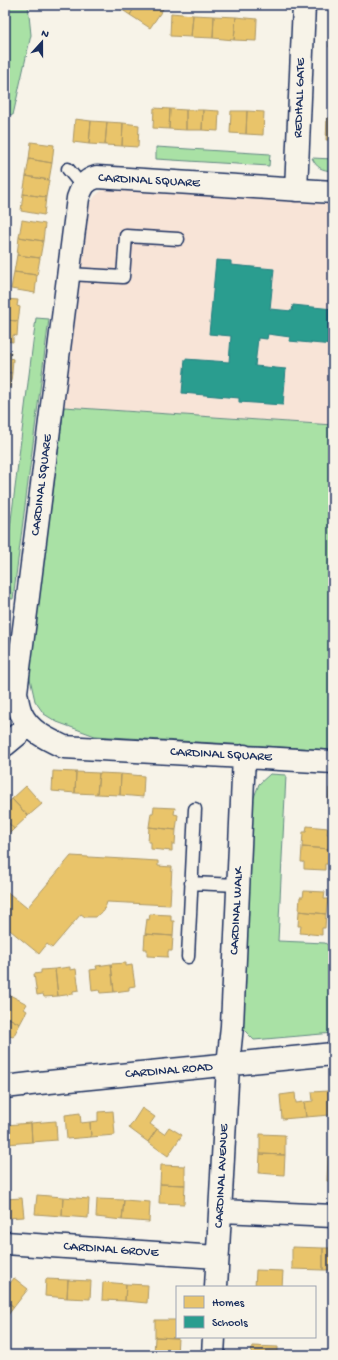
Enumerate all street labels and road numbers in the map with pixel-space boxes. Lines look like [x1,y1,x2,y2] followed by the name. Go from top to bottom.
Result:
[291,57,309,138] street label: REDHALL GATE
[98,171,201,191] street label: CARDINAL SQUARE
[28,433,56,537] street label: CARDINAL SQUARE
[170,745,273,765] street label: CARDINAL SQUARE
[227,865,247,955] street label: CARDINAL WALK
[125,1060,214,1082] street label: CARDINAL ROAD
[212,1123,232,1228] street label: CARDINAL AVENUE
[63,1239,160,1261] street label: CARDINAL GROVE

